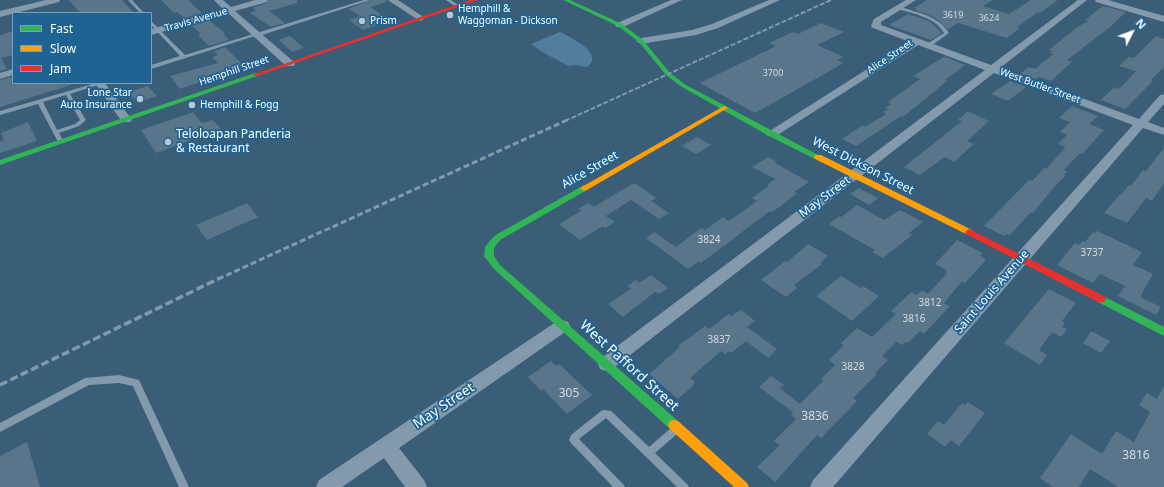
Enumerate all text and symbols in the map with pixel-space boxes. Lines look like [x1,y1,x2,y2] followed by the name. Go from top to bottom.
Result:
[458,3,558,26] place label: Hemphill & Waggoman - Dickson
[163,5,229,35] street label: Travis Avenue
[445,10,455,20] marker: Hemphill & Waggoman - Dickson
[943,10,963,20] house number: 3619
[12,12,152,84] legend
[1112,12,1152,52] north arrow
[979,13,999,23] house number: 3624
[370,15,397,27] place label: Prism
[1133,15,1150,32] text: N
[357,16,367,26] marker: Prism
[50,20,73,37] text: Fast
[865,37,915,77] street label: Alice Street
[50,40,76,57] text: Slow
[198,53,270,89] street label: Hemphill Street
[50,60,71,77] text: Jam
[998,66,1082,106] street label: West Butler Street
[763,68,783,78] house number: 3700
[60,87,132,110] place label: Lone Star Auto Insurance
[135,94,145,104] marker: Lone Star Auto Insurance
[200,99,279,111] place label: Hemphill & Fogg
[187,100,197,110] marker: Hemphill & Fogg
[176,128,291,156] place label: Teloloapan Panderia & Restaurant
[810,134,916,198] street label: West Dickson Street
[163,137,173,147] marker: Teloloapan Panderia & Restaurant
[559,148,621,192] street label: Alice Street
[797,173,853,221] street label: May Street
[698,234,720,246] house number: 3824
[952,247,1032,337] street label: Saint Louis Avenue
[1081,247,1103,259] house number: 3737
[919,297,941,309] house number: 3812
[903,313,925,325] house number: 3816
[576,317,682,415] street label: West Pafford Street
[708,334,730,346] house number: 3837
[842,361,864,373] house number: 3828
[410,379,478,433] street label: May Street
[559,387,579,401] house number: 305
[801,410,829,424] house number: 3836
[1122,449,1150,463] house number: 3816

